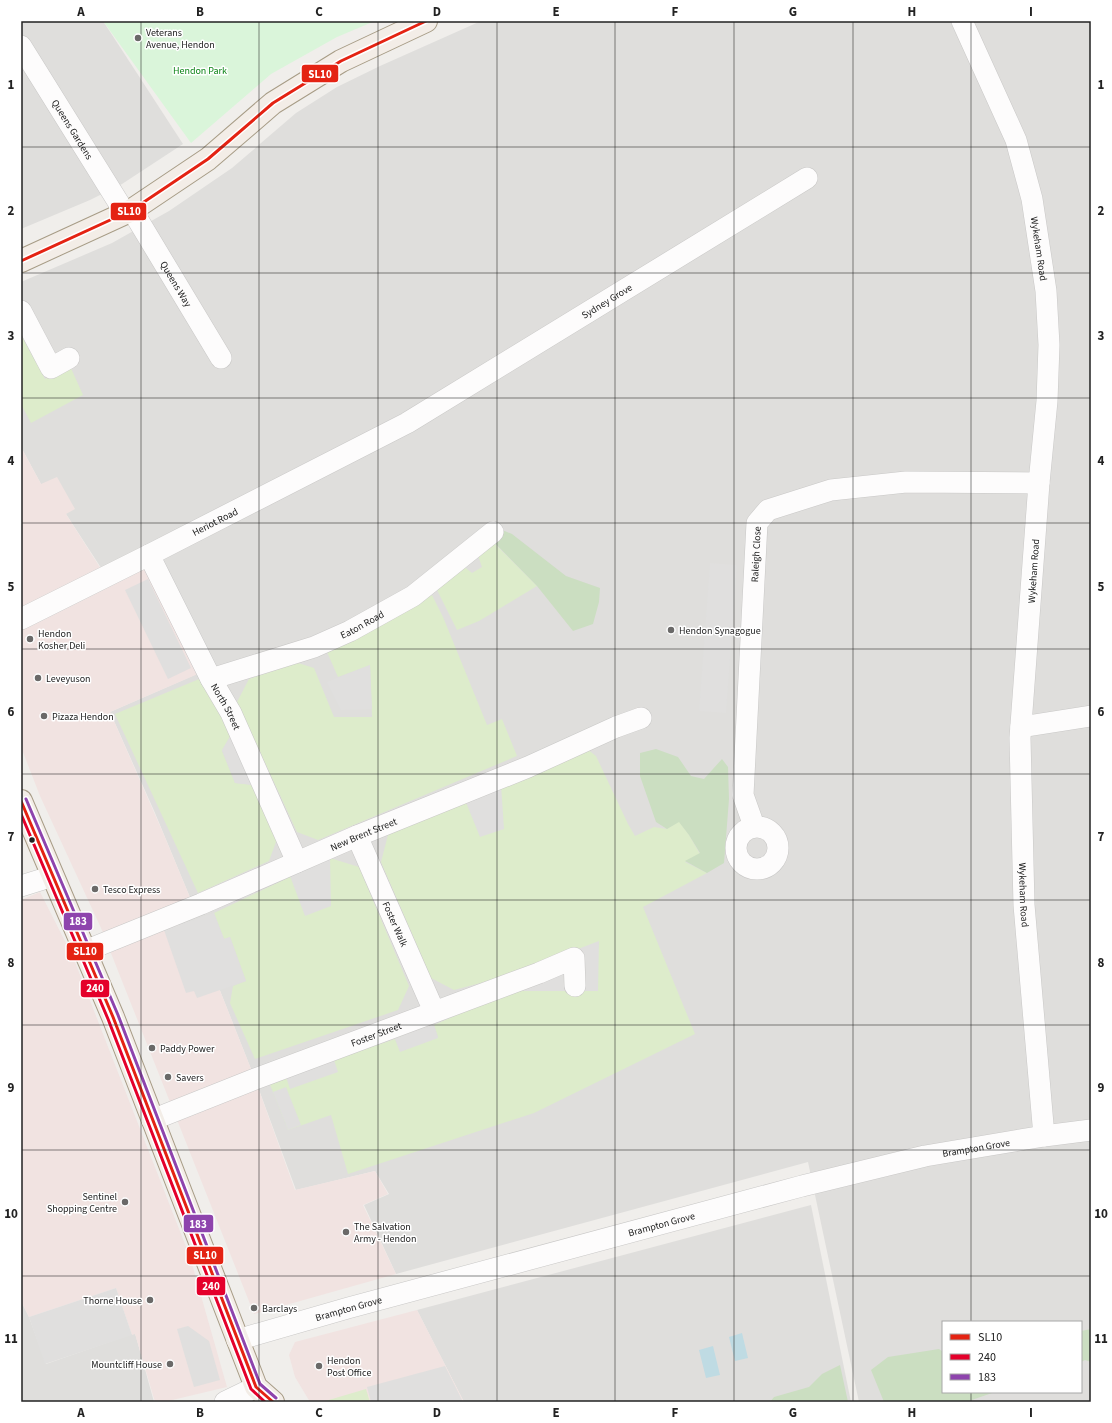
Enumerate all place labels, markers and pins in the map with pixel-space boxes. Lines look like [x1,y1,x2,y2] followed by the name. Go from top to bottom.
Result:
[146,26,215,52] place label: Veterans Avenue, Hendon
[133,33,143,43] marker: Veterans Avenue, Hendon
[679,624,761,638] place label: Hendon Synagogue
[666,625,676,635] marker: Hendon Synagogue
[38,627,85,653] place label: Hendon Kosher Deli
[25,634,35,644] marker: Hendon Kosher Deli
[46,672,91,686] place label: Leveyuson
[33,673,43,683] marker: Leveyuson
[52,710,114,724] place label: Pizaza Hendon
[39,711,49,721] marker: Pizaza Hendon
[27,835,37,845] unlabelled marker
[103,883,160,897] place label: Tesco Express
[90,884,100,894] marker: Tesco Express
[160,1042,215,1056] place label: Paddy Power
[147,1043,157,1053] marker: Paddy Power
[176,1071,204,1085] place label: Savers
[163,1072,173,1082] marker: Savers
[47,1190,117,1216] place label: Sentinel Shopping Centre
[120,1197,130,1207] marker: Sentinel Shopping Centre
[354,1220,416,1246] place label: The Salvation Army - Hendon
[341,1227,351,1237] marker: The Salvation Army - Hendon
[83,1294,142,1308] place label: Thorne House
[145,1295,155,1305] marker: Thorne House
[262,1302,297,1316] place label: Barclays
[249,1303,259,1313] marker: Barclays
[327,1354,371,1380] place label: Hendon Post Office
[91,1358,162,1372] place label: Mountcliff House
[165,1359,175,1369] marker: Mountcliff House
[314,1361,324,1371] marker: Hendon Post Office

